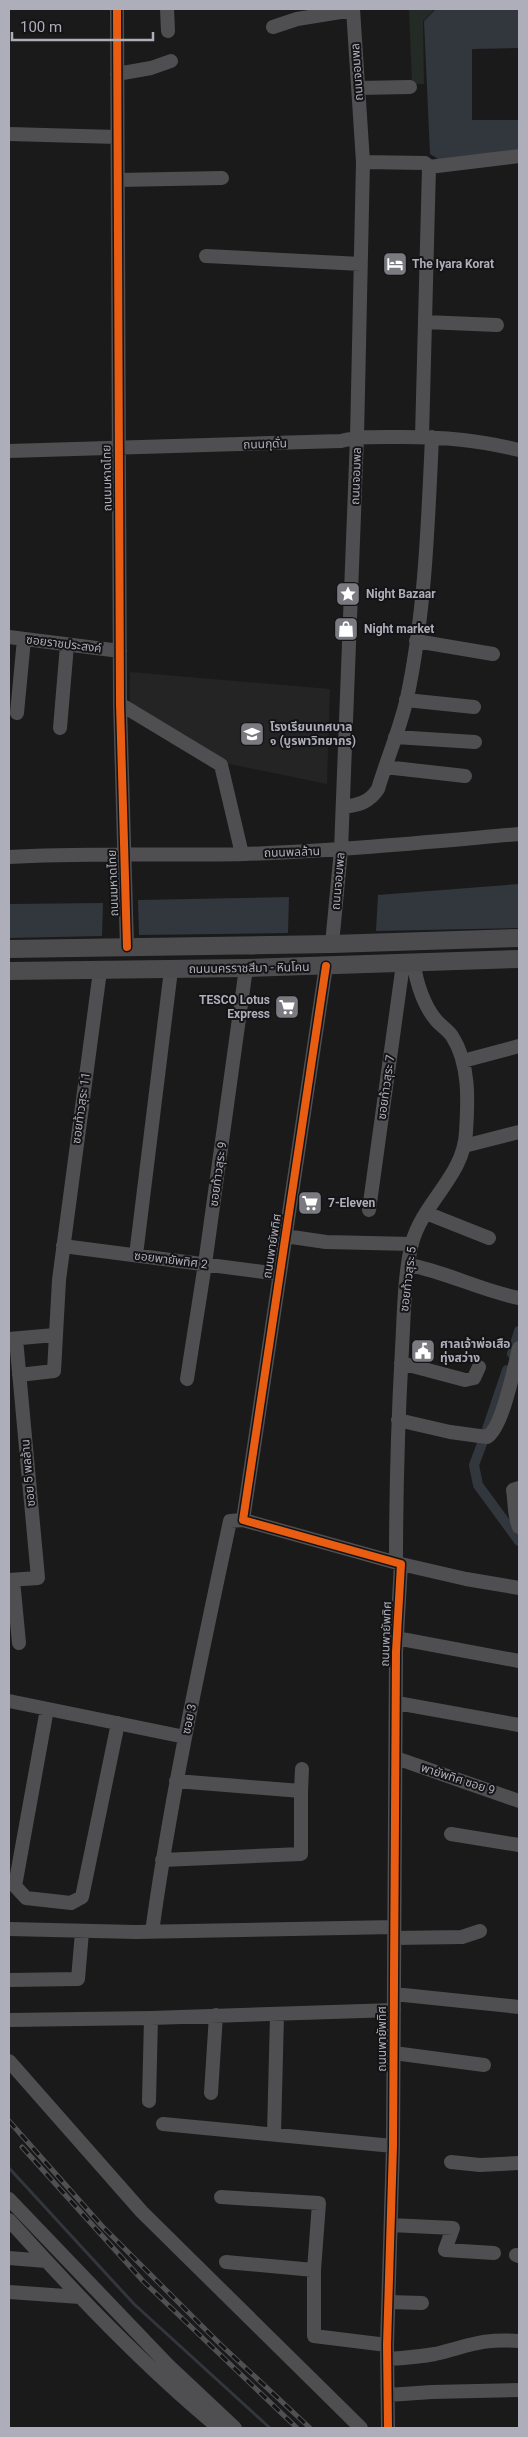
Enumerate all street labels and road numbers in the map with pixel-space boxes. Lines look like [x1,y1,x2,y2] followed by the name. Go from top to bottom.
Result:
[348,43,366,101] street label: ถนนจอมพล
[243,435,287,452] street label: ถนนกุดั่น
[99,445,115,511] street label: ถนนมหาดไทย
[348,447,364,505] street label: ถนนจอมพล
[25,632,103,656] street label: ซอยราชประสงค์
[264,844,320,860] street label: ถนนพลล้าน
[105,849,121,917] street label: ถนนมหาดไทย
[329,852,347,910] street label: ถนนจอมพล
[188,960,310,976] street label: ถนนนครราชสีมา - หินโคน
[375,1053,398,1120] street label: ซอยท้าวสุระ 7
[69,1071,93,1145] street label: ซอยท้าวสุระ 11
[207,1141,229,1207] street label: ซอยท้าวสุระ 9
[260,1213,284,1279] street label: ถนนพายัพทิศ
[397,1246,419,1312] street label: ซอยท้าวสุระ 5
[133,1249,209,1271] street label: ซอยพายัพทิศ 2
[18,1439,38,1507] street label: ซอย 5 พลล้าน
[378,1601,394,1667] street label: ถนนพายัพทิศ
[179,1703,199,1735] street label: ซอย 3
[419,1760,497,1798] street label: พายัพทิศ ซอย 9
[375,2006,389,2072] street label: ถนนพายัพทิศ

